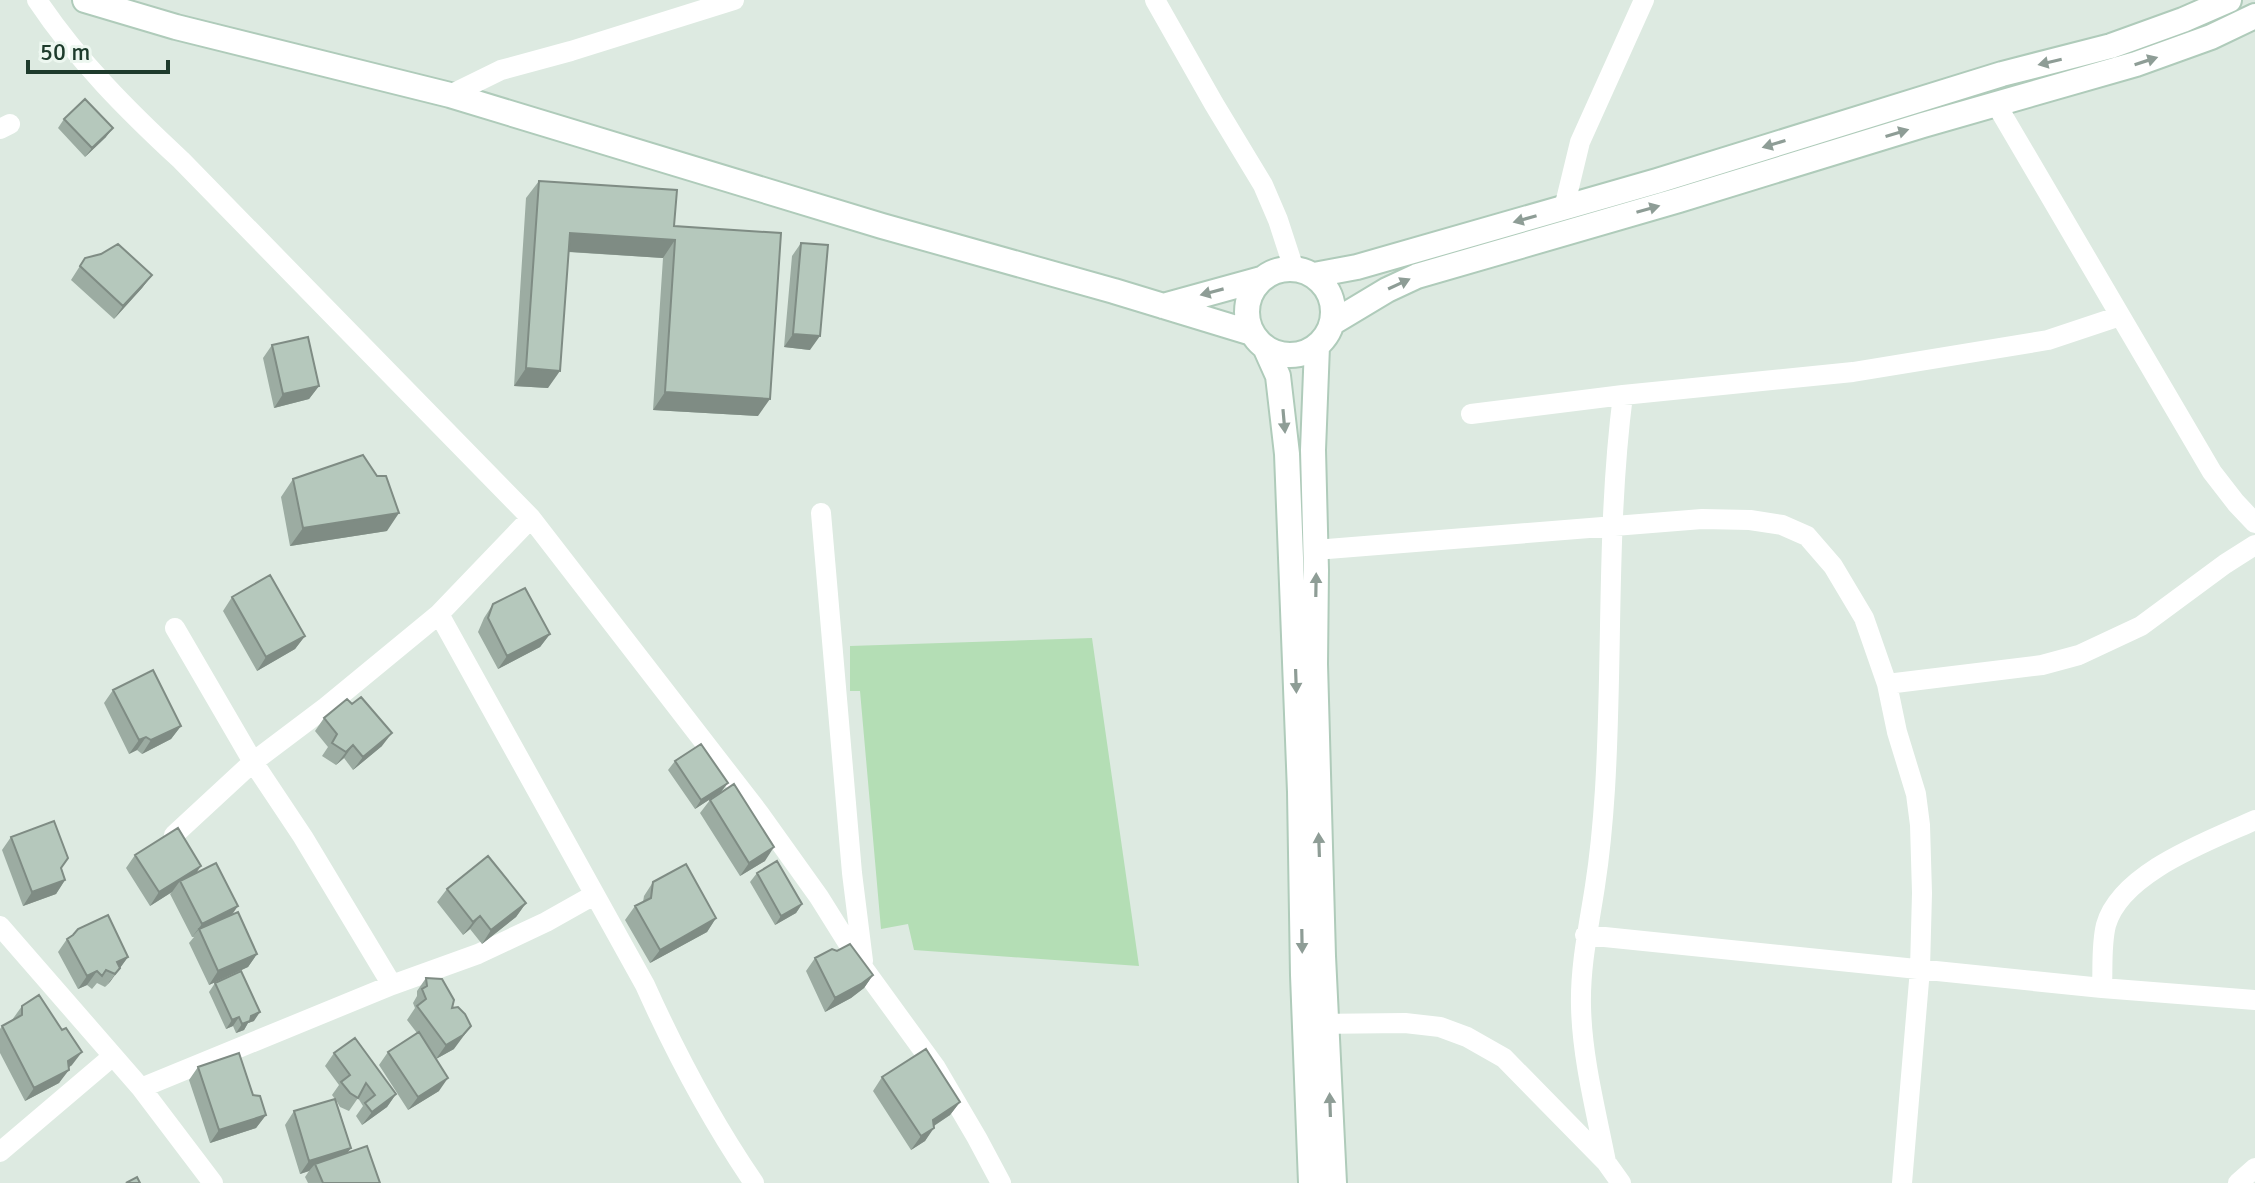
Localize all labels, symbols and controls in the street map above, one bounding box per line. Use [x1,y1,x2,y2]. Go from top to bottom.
scale bar [28,24,168,74]
text: 50 m [40,37,90,67]
one-way arrow [2135,54,2159,66]
one-way arrow [2037,56,2062,69]
one-way arrow [1885,126,1909,139]
one-way arrow [1762,138,1786,151]
one-way arrow [1636,202,1660,215]
one-way arrow [1512,213,1536,226]
one-way arrow [1388,277,1411,291]
one-way arrow [1200,287,1225,299]
one-way arrow [1278,409,1291,434]
one-way arrow [1310,572,1322,597]
one-way arrow [1289,669,1302,694]
one-way arrow [1313,832,1326,857]
one-way arrow [1296,929,1308,954]
one-way arrow [1323,1092,1336,1117]

